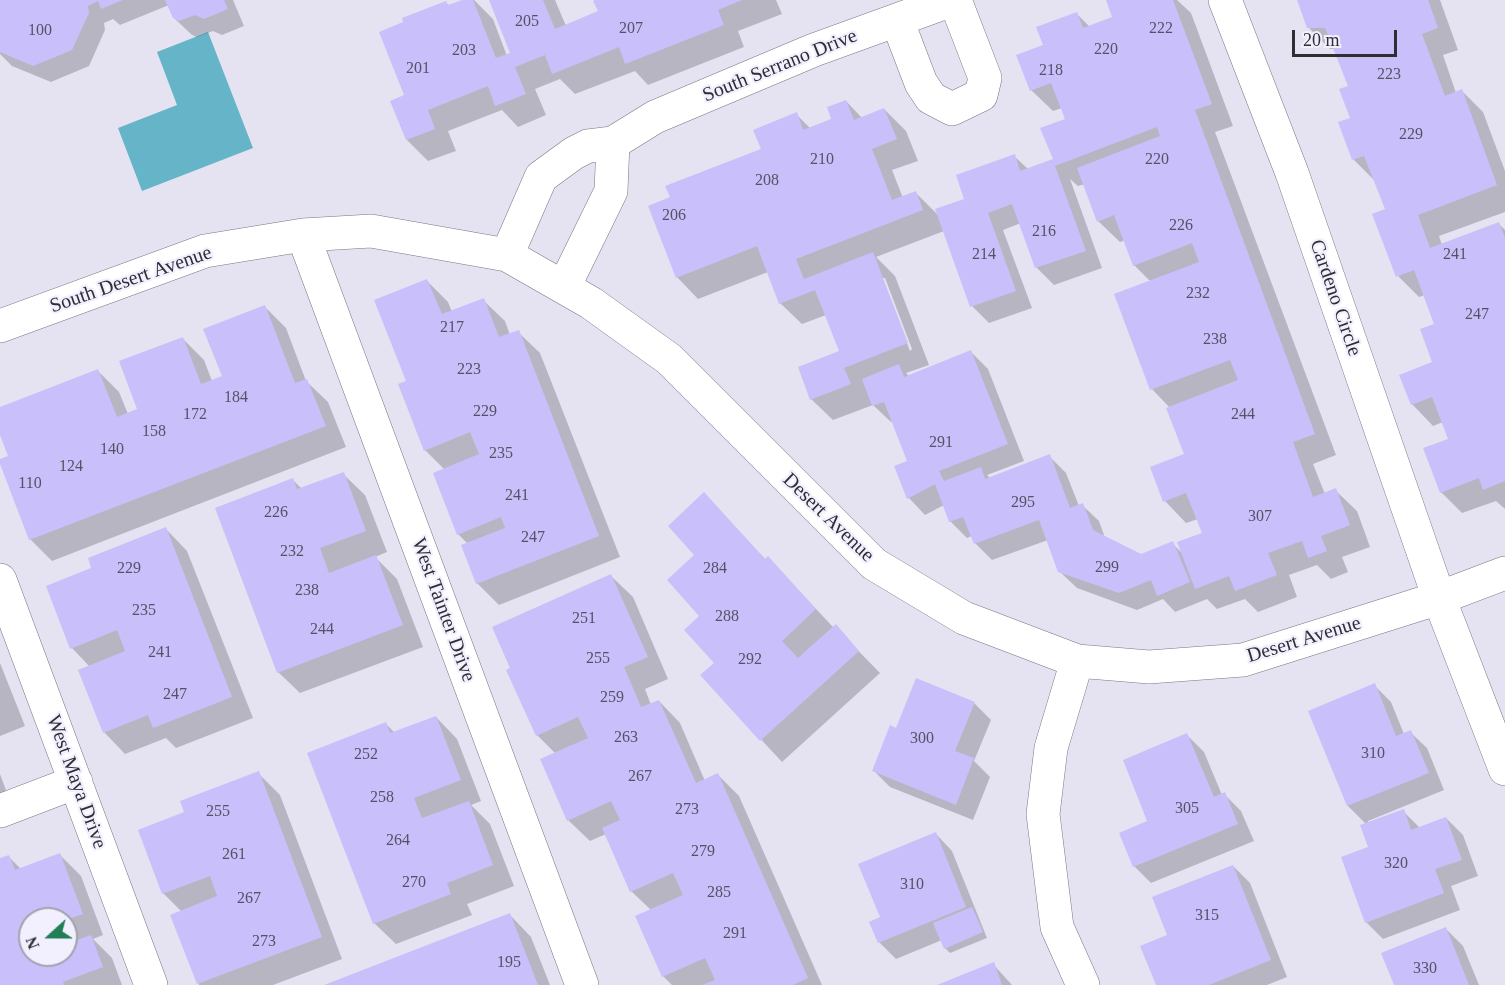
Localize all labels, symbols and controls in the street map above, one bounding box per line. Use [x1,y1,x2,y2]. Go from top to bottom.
house number: 205 [515,12,539,32]
scale bar [1295,18,1400,56]
house number: 207 [619,19,643,39]
house number: 222 [1149,19,1173,39]
house number: 100 [28,21,52,41]
street label: South Serrano Drive [699,24,861,108]
text: 20 m [1303,30,1340,50]
house number: 220 [1094,40,1118,60]
house number: 203 [452,41,476,61]
house number: 201 [406,59,430,79]
house number: 218 [1039,61,1063,81]
house number: 223 [1377,65,1401,85]
house number: 229 [1399,125,1423,145]
house number: 210 [810,150,834,170]
house number: 220 [1145,150,1169,170]
house number: 208 [755,171,779,191]
house number: 206 [662,206,686,226]
house number: 226 [1169,216,1193,236]
house number: 216 [1032,222,1056,242]
street label: Cardeno Circle [1304,237,1366,359]
street label: South Desert Avenue [47,241,215,319]
house number: 214 [972,245,996,265]
house number: 241 [1443,245,1467,265]
house number: 232 [1186,284,1210,304]
house number: 247 [1465,305,1489,325]
house number: 217 [440,318,464,338]
house number: 238 [1203,330,1227,350]
house number: 223 [457,360,481,380]
house number: 184 [224,388,248,408]
house number: 229 [473,402,497,422]
house number: 172 [183,405,207,425]
house number: 244 [1231,405,1255,425]
house number: 158 [142,422,166,442]
house number: 291 [929,433,953,453]
house number: 140 [100,440,124,460]
house number: 235 [489,444,513,464]
house number: 124 [59,457,83,477]
street label: Desert Avenue [777,468,879,568]
house number: 110 [18,474,42,494]
house number: 241 [505,486,529,506]
house number: 295 [1011,493,1035,513]
house number: 226 [264,503,288,523]
house number: 307 [1248,507,1272,527]
house number: 247 [521,528,545,548]
street label: West Tainter Drive [406,535,480,685]
house number: 232 [280,542,304,562]
house number: 299 [1095,558,1119,578]
house number: 229 [117,559,141,579]
house number: 284 [703,559,727,579]
house number: 238 [295,581,319,601]
house number: 235 [132,601,156,621]
house number: 288 [715,607,739,627]
house number: 251 [572,609,596,629]
street label: Desert Avenue [1244,611,1364,669]
house number: 244 [310,620,334,640]
house number: 241 [148,643,172,663]
house number: 255 [586,649,610,669]
house number: 292 [738,650,762,670]
house number: 247 [163,685,187,705]
house number: 259 [600,688,624,708]
street label: West Maya Drive [41,712,111,852]
house number: 263 [614,728,638,748]
house number: 300 [910,729,934,749]
house number: 310 [1361,744,1385,764]
house number: 252 [354,745,378,765]
house number: 267 [628,767,652,787]
house number: 258 [370,788,394,808]
house number: 305 [1175,799,1199,819]
house number: 273 [675,800,699,820]
house number: 255 [206,802,230,822]
house number: 264 [386,831,410,851]
house number: 279 [691,842,715,862]
house number: 261 [222,845,246,865]
house number: 320 [1384,854,1408,874]
house number: 270 [402,873,426,893]
house number: 310 [900,875,924,895]
house number: 285 [707,883,731,903]
house number: 267 [237,889,261,909]
house number: 315 [1195,906,1219,926]
north arrow [18,907,78,967]
house number: 291 [723,924,747,944]
house number: 273 [252,932,276,952]
text: N [23,934,43,951]
house number: 195 [497,953,521,973]
house number: 330 [1413,959,1437,979]

